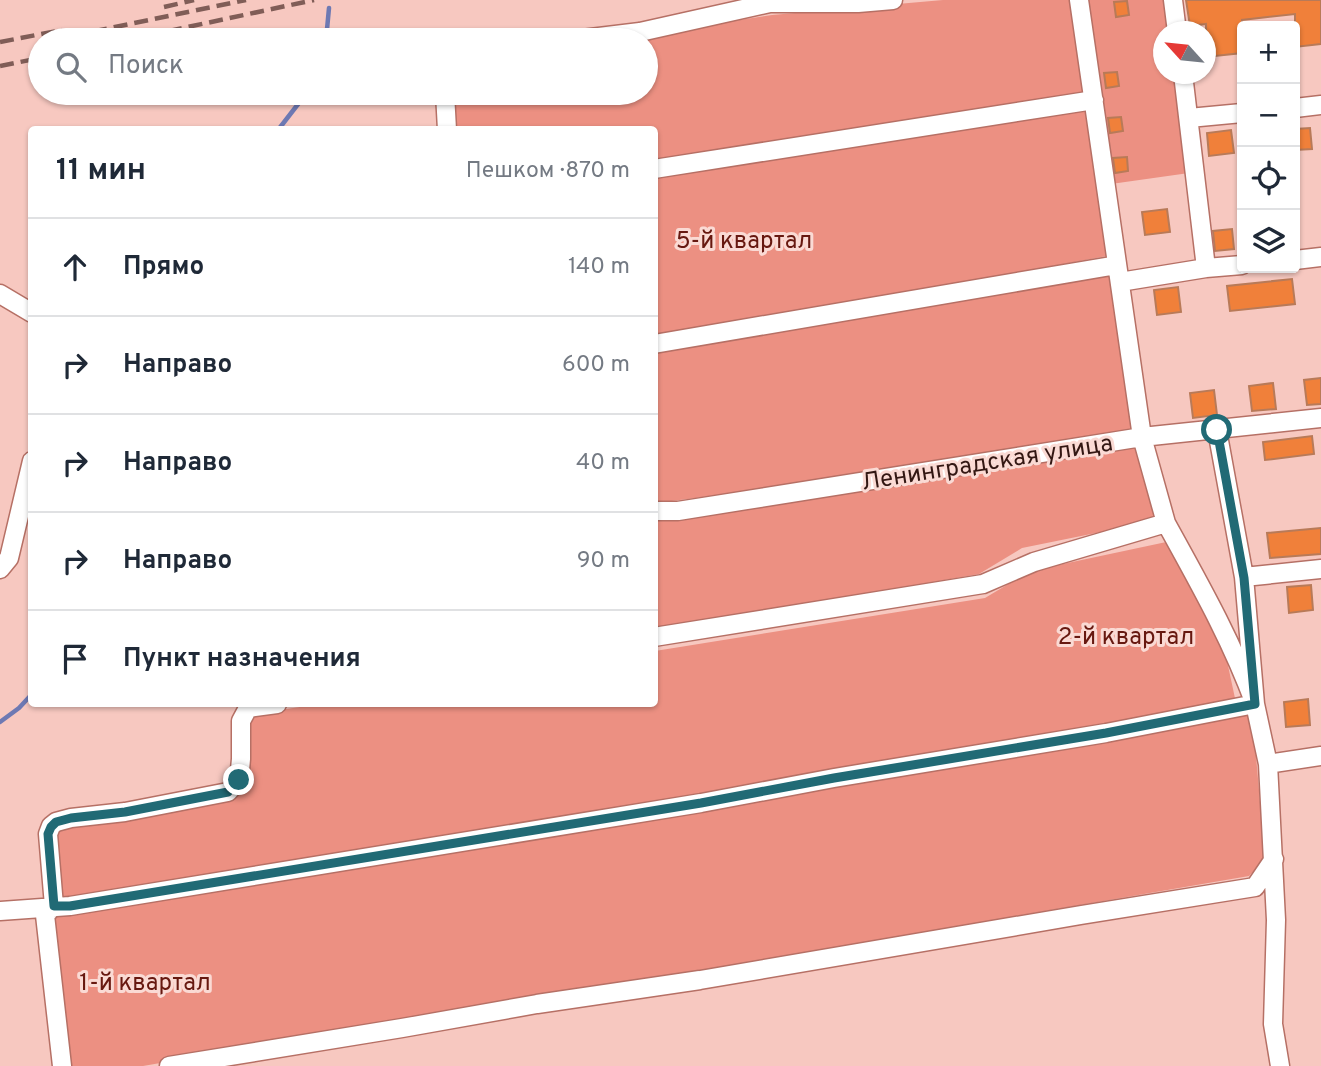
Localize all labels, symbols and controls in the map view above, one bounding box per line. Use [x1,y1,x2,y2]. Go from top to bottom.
north arrow [1153,21,1216,84]
map controls [1237,21,1300,273]
button: + [1237,21,1300,84]
search box [28,28,658,105]
icon: search [52,48,90,86]
text: Поиск [108,50,184,83]
button: − [1237,84,1300,147]
button: locate [1237,147,1300,210]
text: 11 мин [56,153,146,190]
text: Пешком · 870 m [466,157,630,186]
button: layers [1237,210,1300,273]
park label: 5-й квартал [676,227,812,257]
icon: ahead [56,248,94,286]
text: Прямо [123,251,204,284]
text: 140 m [568,253,630,282]
icon: right [56,346,94,384]
text: Направо [123,349,232,382]
text: 600 m [562,351,630,380]
route start [1201,414,1232,445]
street label: Ленинградская улица [860,429,1115,499]
icon: right [56,444,94,482]
text: Направо [123,447,232,480]
text: 40 m [576,449,630,478]
icon: right [56,542,94,580]
text: Направо [123,545,232,578]
text: 90 m [577,547,630,576]
park label: 2-й квартал [1058,623,1194,653]
icon: arrive [56,640,94,678]
text: Пункт назначения [123,643,361,676]
route end [223,764,254,795]
park label: 1-й квартал [79,969,211,999]

